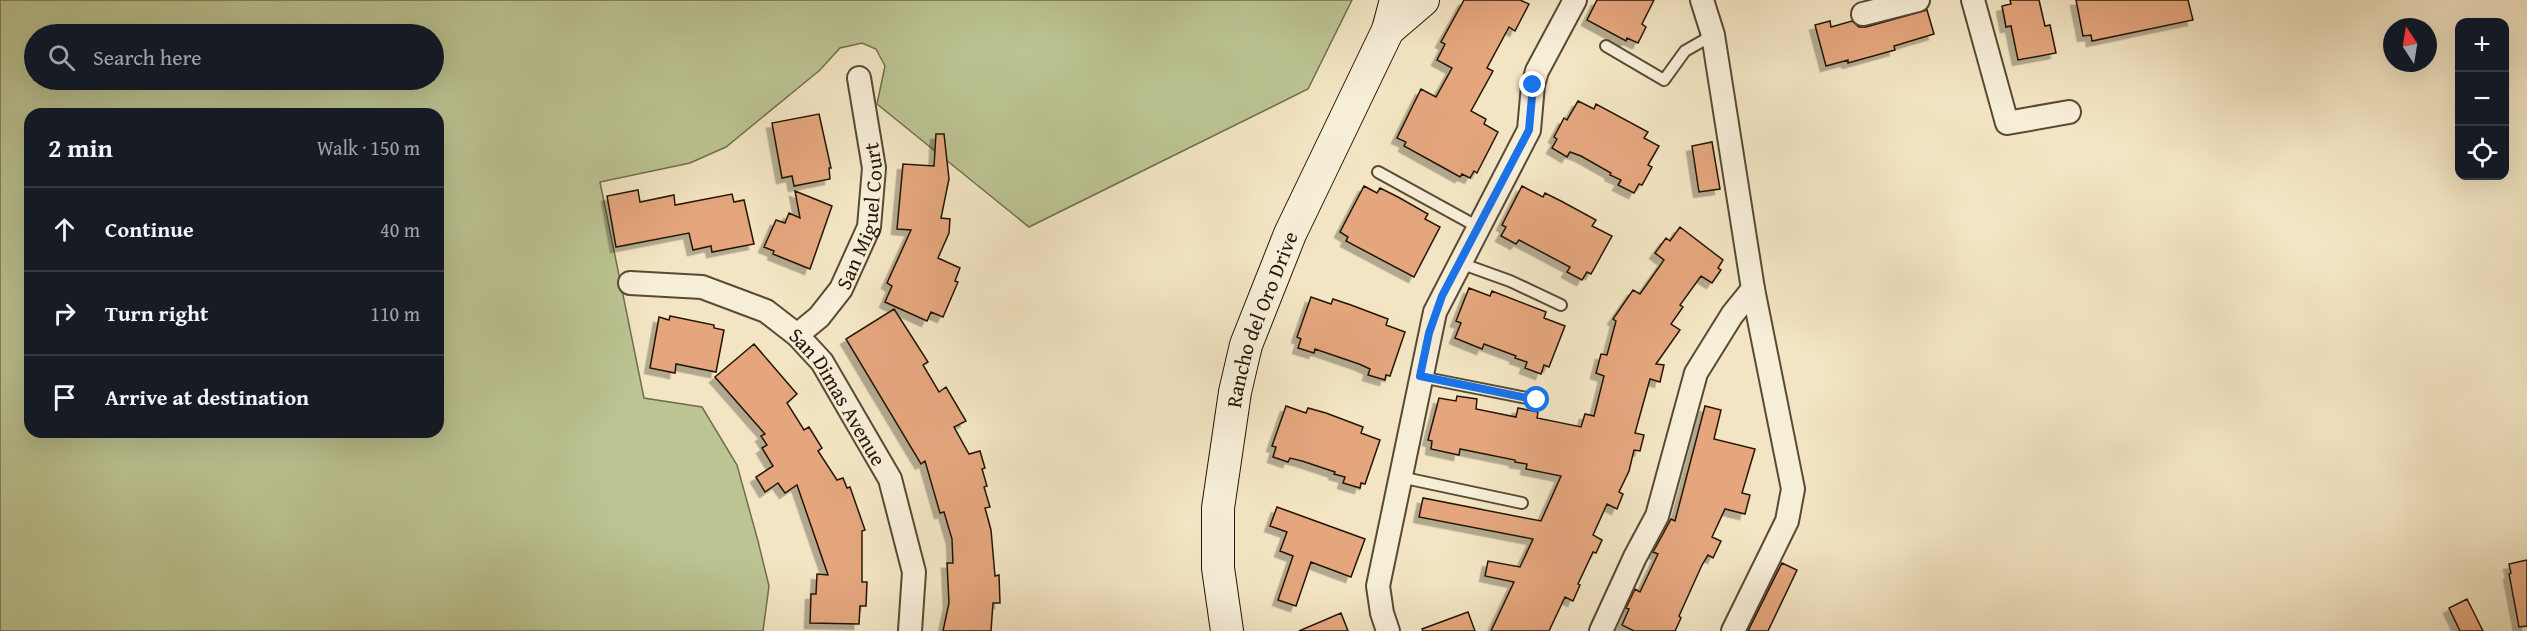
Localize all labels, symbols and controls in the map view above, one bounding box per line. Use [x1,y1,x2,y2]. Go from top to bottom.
north arrow [2383,18,2437,72]
map controls [2455,18,2509,180]
button: + [2455,18,2509,72]
search box [24,24,444,90]
icon: search [45,41,78,74]
text: Search here [93,41,202,73]
route end [1519,71,1545,97]
button: − [2455,72,2509,126]
button: locate [2455,126,2509,180]
text: 2 min [48,128,113,167]
text: Walk · 150 m [317,133,420,162]
street label: San Miguel Court [827,140,890,294]
icon: ahead [48,213,81,246]
text: Continue [105,213,194,245]
text: 40 m [380,215,420,244]
street label: Rancho del Oro Drive [1217,226,1305,410]
icon: right [48,297,81,330]
text: Turn right [105,297,208,329]
text: 110 m [370,299,420,328]
street label: San Dimas Avenue [783,319,895,472]
icon: arrive [48,381,81,414]
text: Arrive at destination [105,381,309,413]
route start [1523,386,1549,412]

